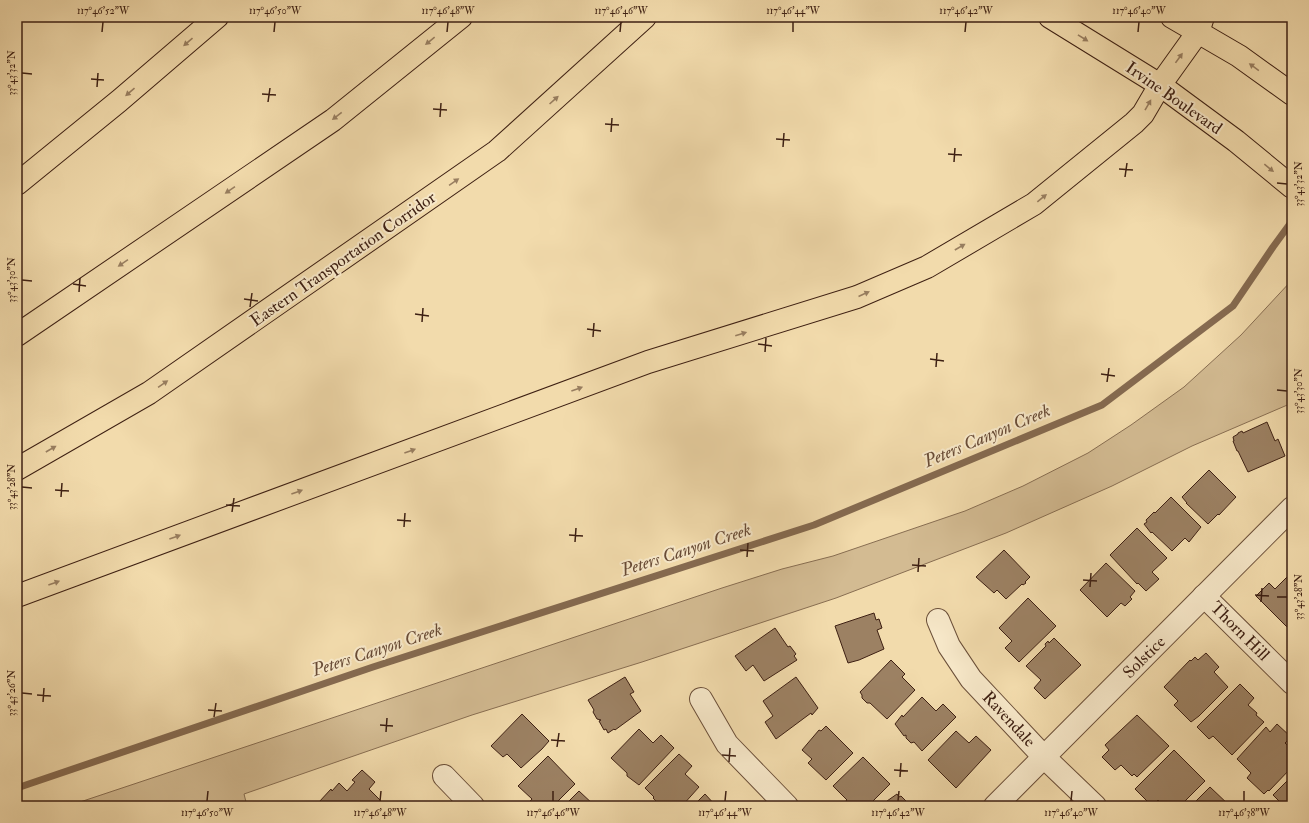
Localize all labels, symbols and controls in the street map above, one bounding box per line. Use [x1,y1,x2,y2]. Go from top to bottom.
text: 117°46'52"W [77,5,130,17]
text: 117°46'50"W [249,5,302,17]
text: 117°46'48"W [422,5,475,17]
text: 117°46'46"W [594,5,648,17]
text: 117°46'44"W [766,5,821,17]
text: 117°46'42"W [939,5,993,17]
text: 117°46'40"W [1112,5,1166,17]
one-way arrow [1078,34,1088,42]
one-way arrow [183,37,193,46]
one-way arrow [425,37,436,46]
text: 33°43'32"N [6,50,18,96]
one-way arrow [1175,53,1183,64]
street label: Irvine Boulevard [1122,57,1227,139]
one-way arrow [1249,62,1260,71]
one-way arrow [125,87,134,96]
one-way arrow [549,95,559,104]
one-way arrow [1145,99,1152,111]
one-way arrow [332,111,343,120]
text: 33°43'32"N [1293,161,1305,207]
one-way arrow [1264,164,1275,173]
one-way arrow [448,178,459,186]
one-way arrow [225,186,236,193]
street label: Eastern Transportation Corridor [246,186,441,332]
one-way arrow [1036,193,1047,202]
one-way arrow [954,244,966,251]
text: 33°43'30"N [6,257,18,303]
one-way arrow [118,259,128,267]
one-way arrow [859,291,870,297]
one-way arrow [735,330,747,336]
text: 33°43'30"N [1293,368,1305,414]
one-way arrow [158,380,168,388]
one-way arrow [571,386,583,392]
water label: Peters Canyon Creek [919,399,1054,473]
one-way arrow [45,446,57,453]
one-way arrow [404,448,416,454]
text: 33°43'28"N [6,464,18,510]
one-way arrow [292,489,304,495]
water label: Peters Canyon Creek [617,518,754,582]
one-way arrow [170,534,182,540]
text: 33°43'28"N [1293,574,1305,620]
one-way arrow [48,579,60,585]
street label: Thorn Hill [1206,597,1275,666]
water label: Peters Canyon Creek [308,618,445,682]
street label: Solstice [1118,631,1170,683]
text: 33°43'26"N [6,670,18,716]
street label: Ravendale [978,687,1040,751]
text: 117°46'50"W [181,807,234,819]
text: 117°46'48"W [354,807,407,819]
text: 117°46'46"W [526,807,580,819]
text: 117°46'44"W [698,807,753,819]
text: 117°46'42"W [871,807,925,819]
text: 117°46'40"W [1044,807,1098,819]
text: 117°46'38"W [1218,807,1270,819]

